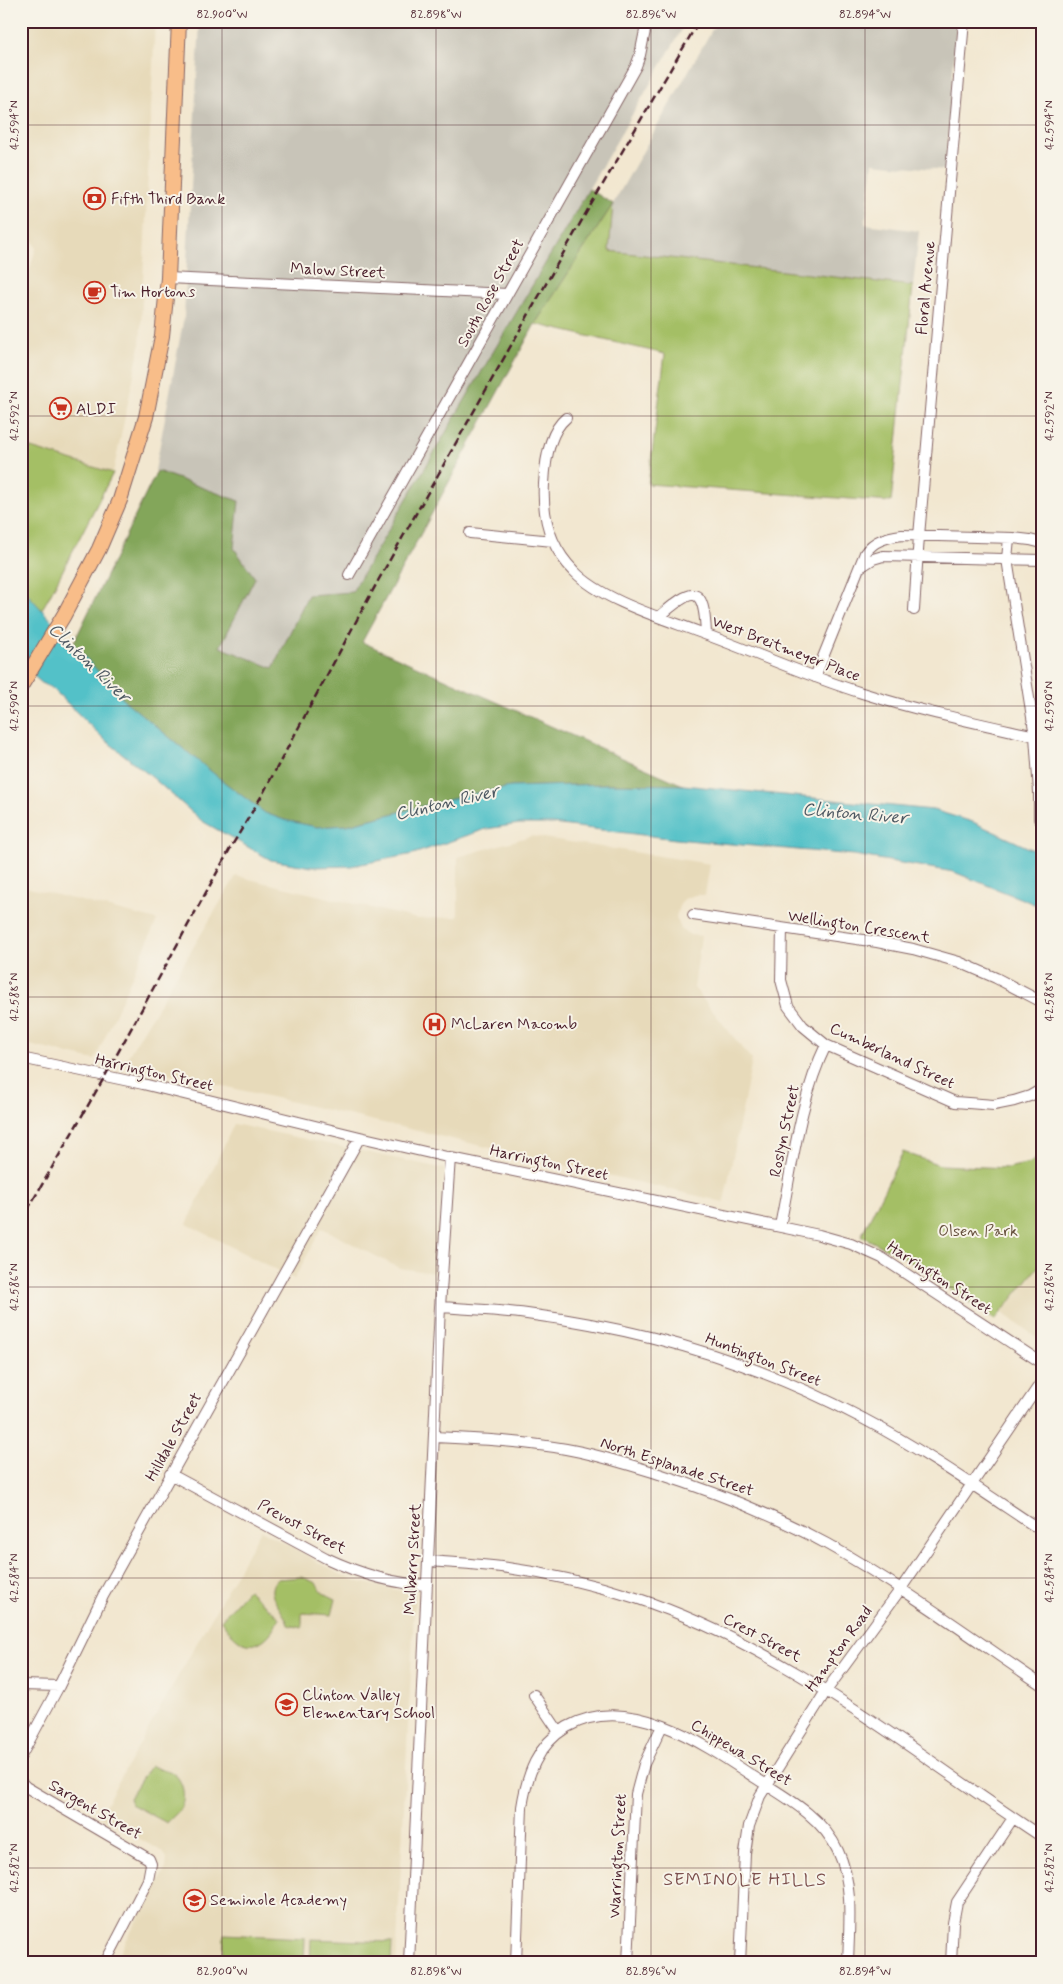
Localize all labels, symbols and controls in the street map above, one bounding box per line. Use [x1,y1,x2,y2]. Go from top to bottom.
text: 82.900°W [197,7,248,23]
text: 82.898°W [410,7,462,23]
text: 82.896°W [626,7,676,23]
text: 82.894°W [839,7,891,23]
text: 42.594°N [7,100,23,150]
text: 42.594°N [1042,100,1058,150]
bank icon: Fifth Third Bank [83,187,107,211]
place label: Fifth Third Bank [111,189,225,210]
street label: South Rose Street [453,235,530,351]
street label: Floral Avenue [911,240,941,336]
street label: Malow Street [290,258,387,284]
cafe icon: Tim Hortons [82,280,106,304]
place label: Tim Hortons [110,282,195,303]
text: 42.592°N [7,391,23,441]
text: 42.592°N [1042,391,1058,441]
supermarket icon: ALDI [48,397,72,421]
place label: ALDI [76,399,116,420]
street label: West Breitmeyer Place [709,611,863,687]
water label: Clinton River [43,618,137,710]
text: 42.590°N [7,681,23,731]
text: 42.590°N [1042,681,1058,731]
water label: Clinton River [393,779,504,827]
water label: Clinton River [801,797,911,831]
street label: Wellington Crescent [786,905,932,950]
text: 42.588°N [7,973,23,1021]
text: 42.588°N [1042,973,1058,1021]
hospital icon: McLaren Macomb [423,1012,447,1036]
place label: McLaren Macomb [451,1014,577,1035]
street label: Cumberland Street [826,1018,958,1094]
street label: Harrington Street [93,1049,215,1098]
street label: Roslyn Street [765,1082,805,1179]
street label: Harrington Street [488,1140,610,1187]
park label: Olsen Park [938,1221,1018,1242]
street label: Harrington Street [882,1236,995,1321]
text: 42.586°N [7,1263,23,1311]
text: 42.586°N [1042,1263,1058,1311]
street label: Huntington Street [702,1328,824,1393]
street label: Hilldale Street [141,1388,207,1485]
street label: North Esplanade Street [598,1432,757,1502]
street label: Prevost Street [254,1495,350,1559]
street label: Mulberry Street [400,1502,426,1615]
text: 42.584°N [7,1553,23,1603]
text: 42.584°N [1042,1553,1058,1603]
street label: Hampton Road [801,1602,877,1696]
street label: Crest Street [719,1609,805,1668]
place label: Clinton Valley Elementary School [302,1685,435,1724]
school or university icon: Clinton Valley Elementary School [274,1692,298,1716]
street label: Chippewa Street [687,1715,796,1792]
street label: Sargent Street [44,1775,146,1846]
street label: Warrington Street [604,1793,633,1919]
text: 42.582°N [7,1843,23,1893]
text: 42.582°N [1042,1843,1058,1893]
district label: SEMINOLE HILLS [663,1868,827,1892]
school or university icon: Seminole Academy [182,1888,206,1912]
place label: Seminole Academy [210,1890,347,1911]
text: 82.900°W [197,1964,248,1980]
text: 82.898°W [410,1964,462,1980]
text: 82.896°W [626,1964,676,1980]
text: 82.894°W [839,1964,891,1980]

